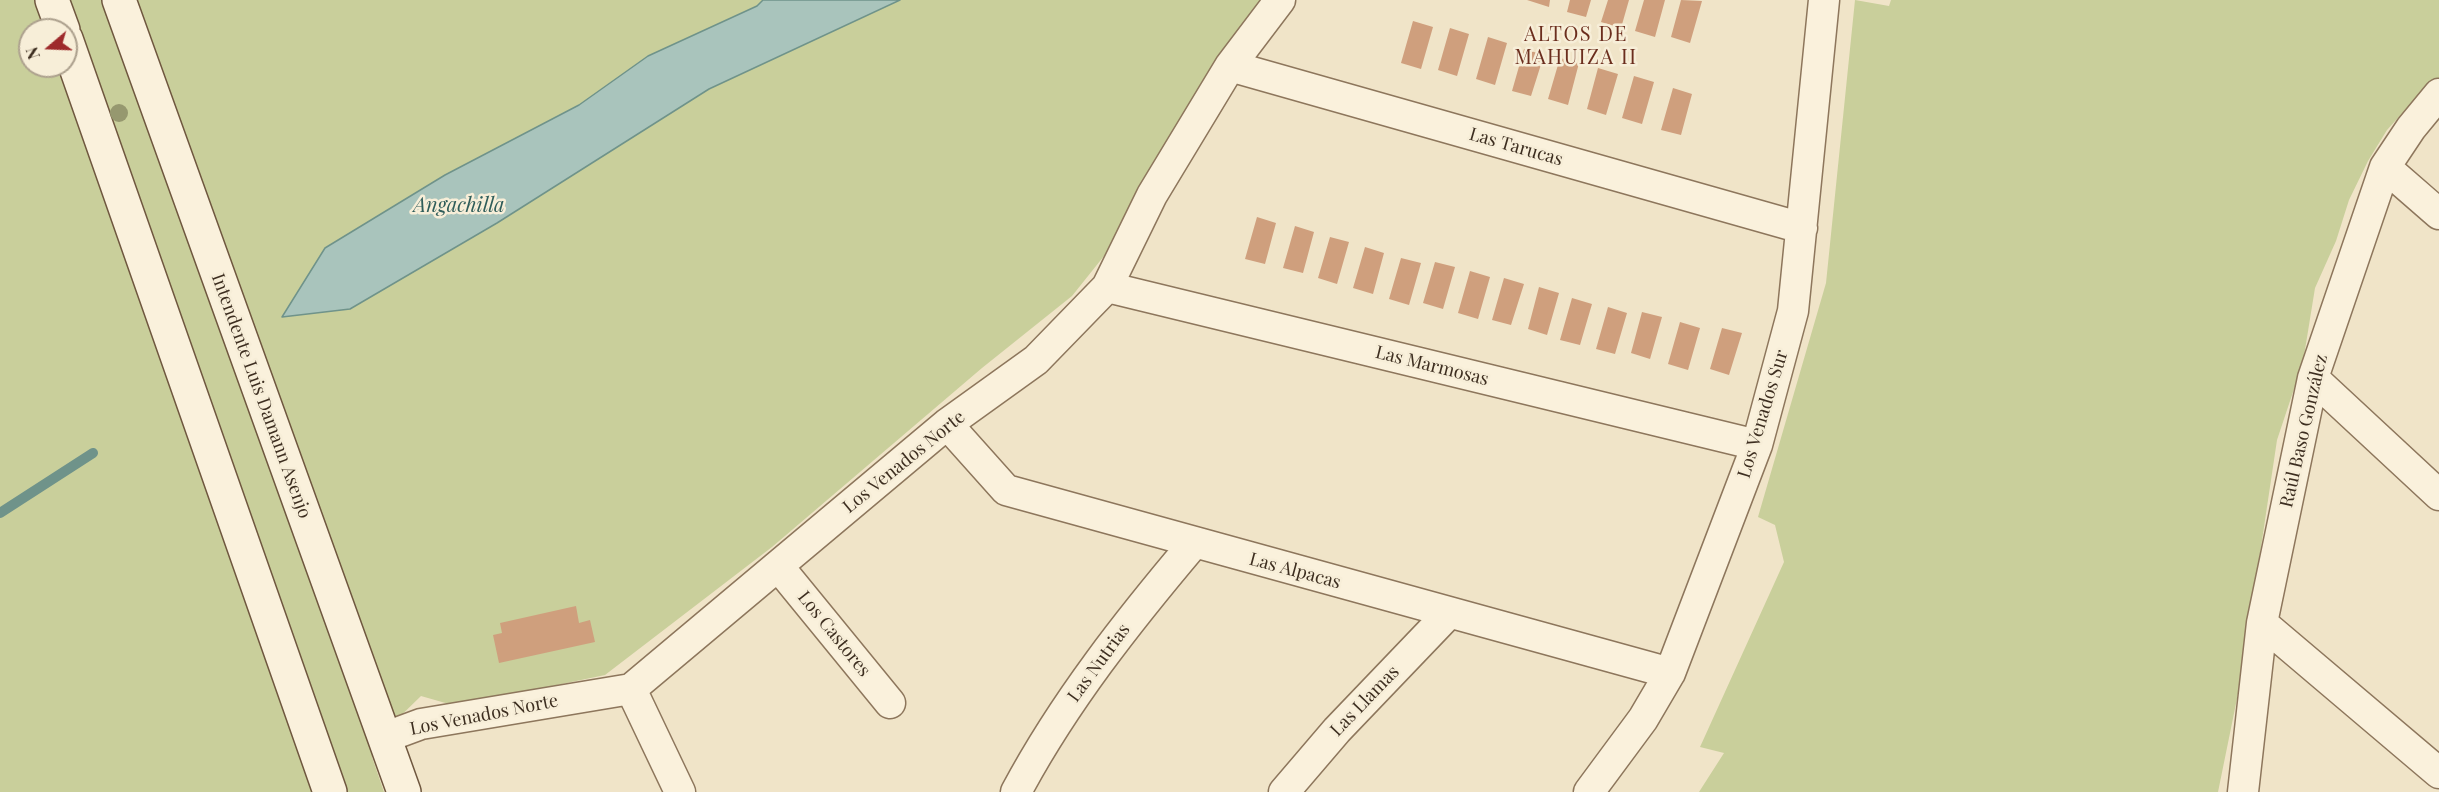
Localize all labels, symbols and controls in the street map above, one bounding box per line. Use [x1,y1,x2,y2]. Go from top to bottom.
north arrow [18,18,78,78]
district label: ALTOS DE MAHUIZA II [1514,23,1638,70]
text: N [21,44,44,62]
street label: Las Tarucas [1467,123,1565,171]
water label: Angachilla [414,194,504,218]
street label: Intendente Luis Damann Asenjo [207,271,315,521]
street label: Las Marmosas [1373,342,1491,390]
street label: Los Venados Sur [1733,347,1793,481]
street label: Raúl Baso González [2276,352,2332,510]
street label: Los Venados Norte [839,406,969,518]
street label: Las Alpacas [1247,548,1343,594]
street label: Los Castores [793,587,875,681]
street label: Las Nutrias [1063,620,1135,706]
street label: Las Llamas [1326,661,1404,741]
street label: Los Venados Norte [408,690,560,740]

